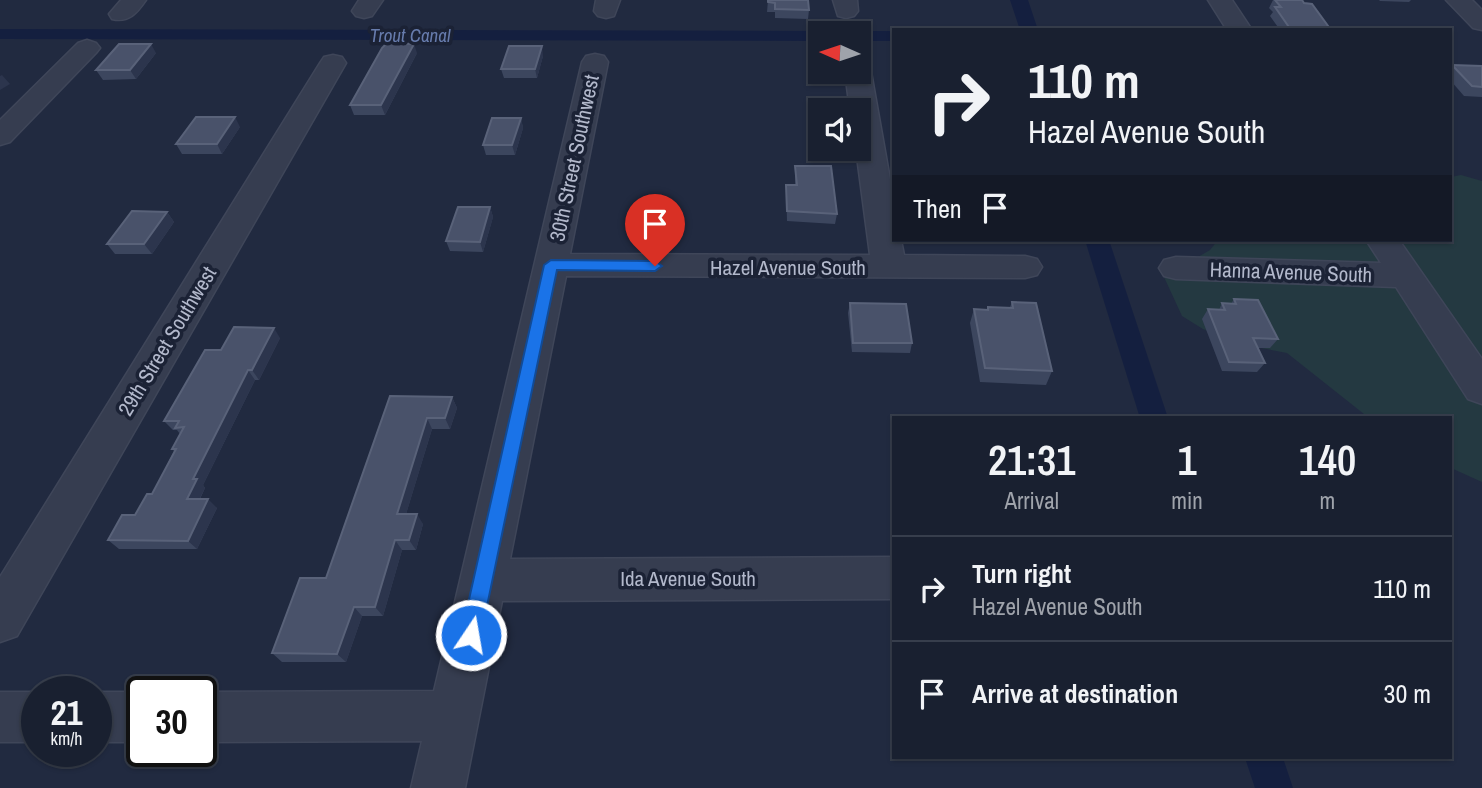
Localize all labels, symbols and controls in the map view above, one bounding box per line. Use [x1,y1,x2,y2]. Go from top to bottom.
north arrow [808,21,872,84]
map controls [808,21,871,161]
water label: Trout Canal [370,22,451,48]
text: 110 m [1028,47,1140,113]
icon: right [913,56,1004,147]
street label: 30th Street Southwest [542,72,606,244]
button: sound [808,98,871,161]
text: Hazel Avenue South [1028,110,1265,153]
icon: arrive [976,189,1014,227]
text: Then [913,191,962,226]
pin [625,194,685,266]
icon: arrive [636,205,674,243]
street label: Hazel Avenue South [710,253,866,282]
street label: Hanna Avenue South [1209,255,1373,289]
street label: 29th Street Southwest [111,261,223,421]
text: 21:31 [988,432,1075,488]
text: 1 [1177,432,1197,488]
text: 140 [1299,432,1356,488]
text: Arrival [1004,485,1059,516]
text: min [1171,485,1203,516]
text: m [1320,485,1335,516]
text: Turn right [972,556,1071,591]
street label: Ida Avenue South [620,564,756,593]
icon: right [913,570,951,608]
text: 110 m [1373,571,1431,606]
text: Hazel Avenue South [972,591,1143,622]
position arrow [434,598,508,672]
icon: arrive [913,675,951,713]
speed limit sign: 30 [126,676,217,767]
text: Arrive at destination [972,676,1178,711]
text: 30 m [1384,676,1431,711]
text: 21 [51,689,82,736]
text: km/h [51,726,83,751]

